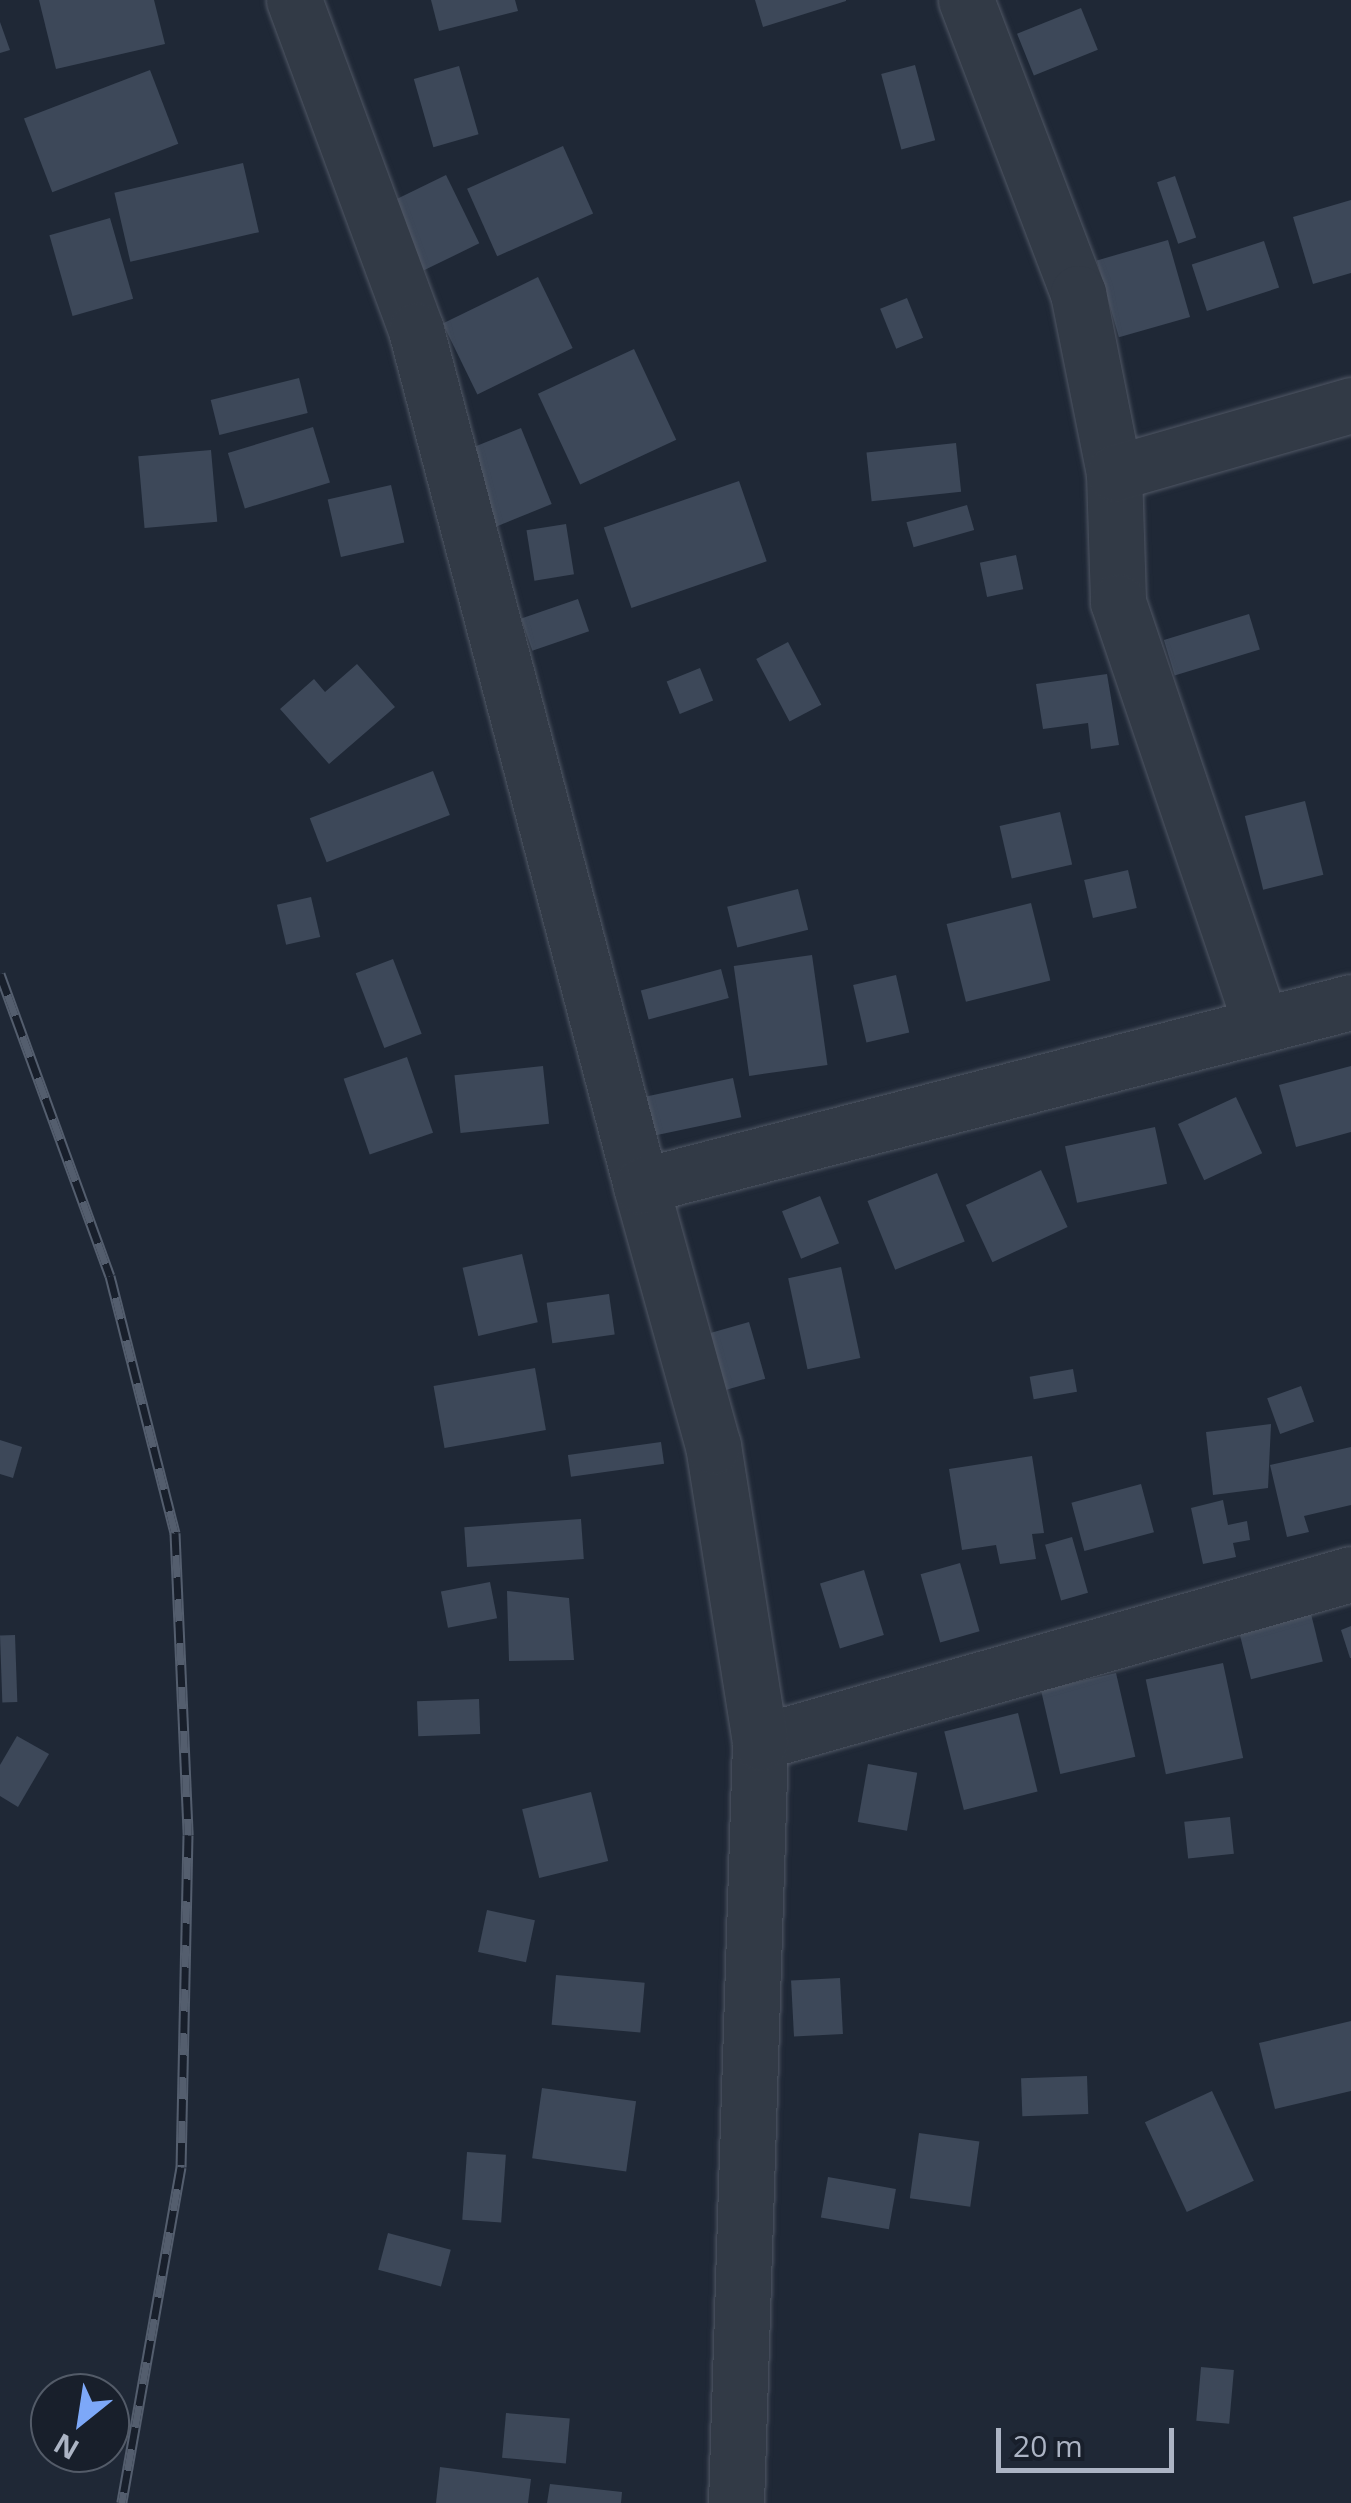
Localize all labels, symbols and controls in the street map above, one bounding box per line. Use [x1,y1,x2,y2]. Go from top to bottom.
north arrow [30,2373,130,2473]
scale bar [1001,2408,1178,2470]
text: N [47,2425,85,2469]
text: 20 m [1013,2425,1083,2466]

